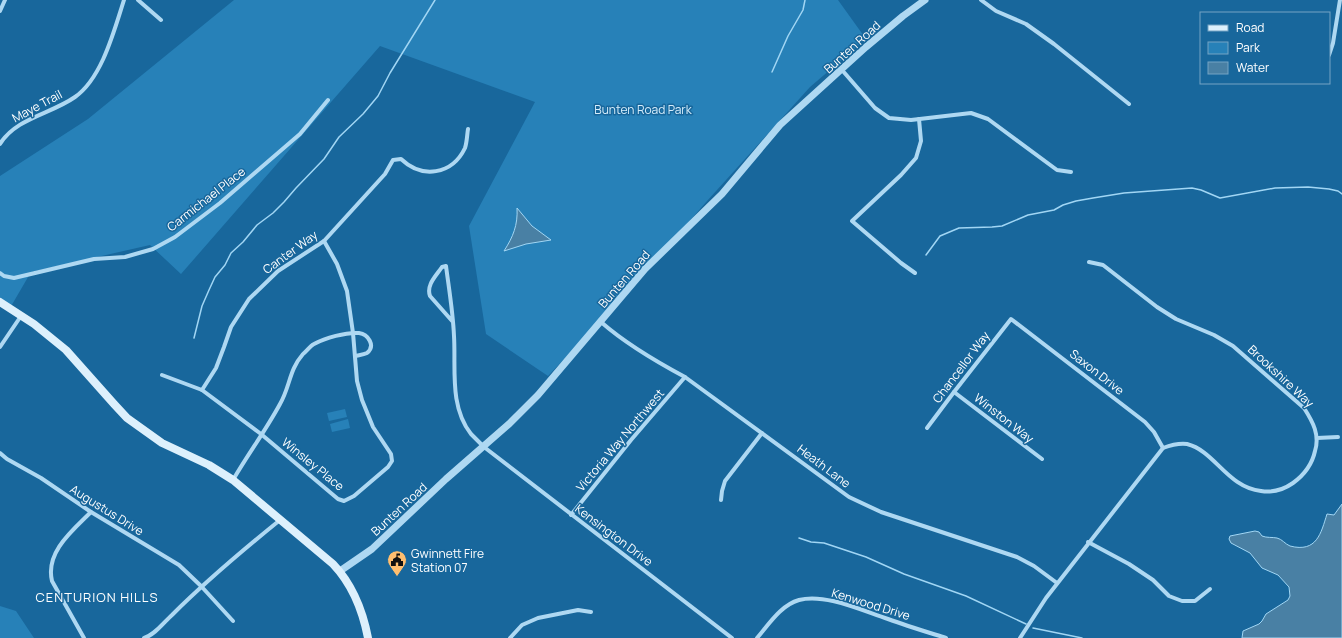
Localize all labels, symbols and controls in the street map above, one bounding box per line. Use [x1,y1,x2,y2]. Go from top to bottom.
legend [1200,12,1330,84]
street label: Bunten Road [820,17,884,77]
text: Road [1236,19,1264,36]
text: Park [1236,39,1261,56]
text: Water [1236,59,1270,76]
street label: Maye Trail [9,86,65,126]
park label: Bunten Road Park [594,101,693,118]
street label: Carmichael Place [163,163,249,235]
street label: Canter Way [259,226,321,278]
street label: Bunten Road [594,247,654,311]
street label: Chancellor Way [928,327,994,406]
street label: Brookshire Way [1244,341,1318,412]
street label: Saxon Drive [1066,345,1128,399]
street label: Victoria Way Northwest [572,385,668,495]
street label: Winston Way [971,389,1038,447]
street label: Winsley Place [278,434,348,494]
street label: Heath Lane [794,440,854,492]
street label: Bunten Road [367,479,431,539]
street label: Augustus Drive [67,481,147,539]
street label: Kensington Drive [572,500,656,570]
place label: Gwinnett Fire Station 07 [411,545,484,576]
public building icon: Gwinnett Fire Station 07 [386,549,408,577]
street label: Kenwood Drive [830,584,912,624]
district label: CENTURION HILLS [36,588,158,606]

